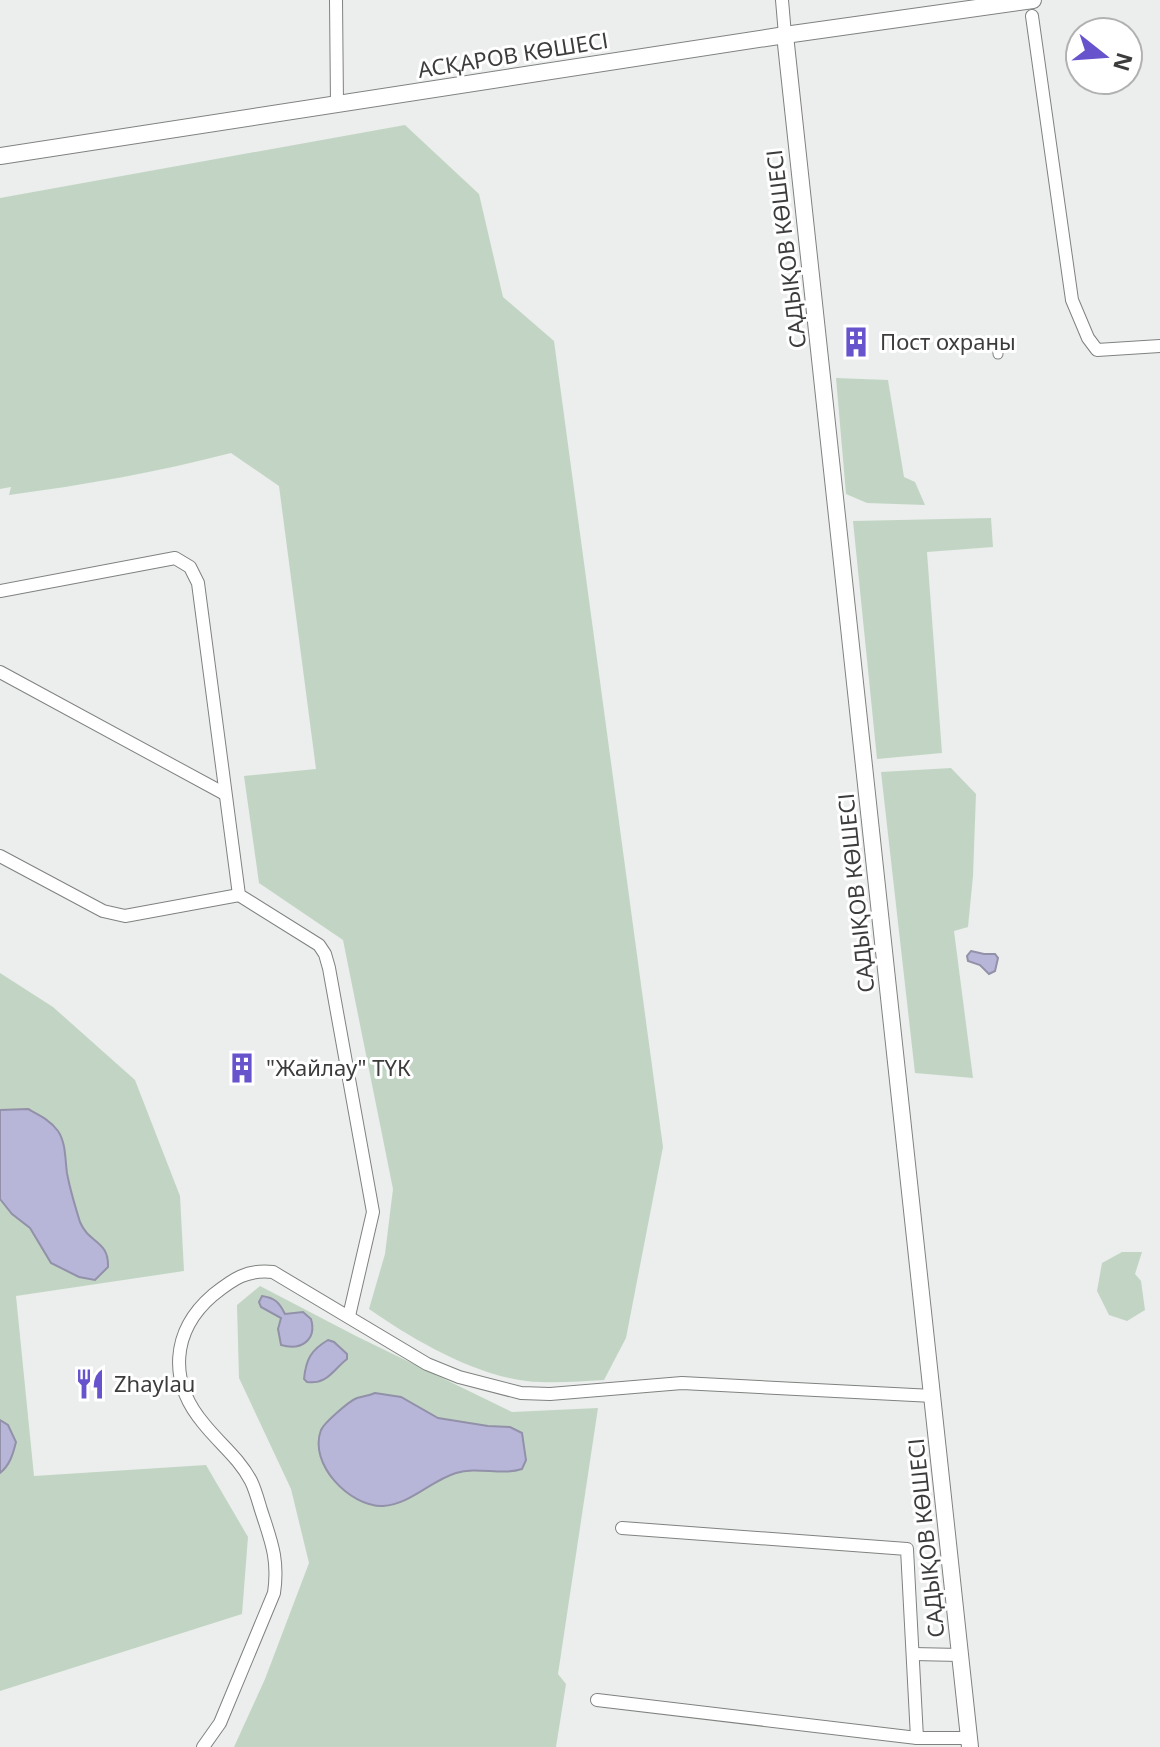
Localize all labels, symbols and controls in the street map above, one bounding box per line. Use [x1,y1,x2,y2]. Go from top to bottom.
north arrow [1064,16,1144,96]
street label: АСҚАРОВ КӨШЕСІ [415,24,610,84]
text: N [1107,49,1141,75]
street label: САДЫҚОВ КӨШЕСІ [758,148,812,350]
building icon: Пост охраны [839,325,873,359]
place label: Пост охраны [880,326,1016,356]
street label: САДЫҚОВ КӨШЕСІ [830,792,880,994]
building icon: "Жайлау" ТҮК [225,1051,259,1085]
place label: "Жайлау" ТҮК [266,1052,411,1082]
restaurant icon: Zhaylau [73,1367,107,1401]
place label: Zhaylau [114,1368,195,1398]
street label: САДЫҚОВ КӨШЕСІ [900,1437,950,1639]

